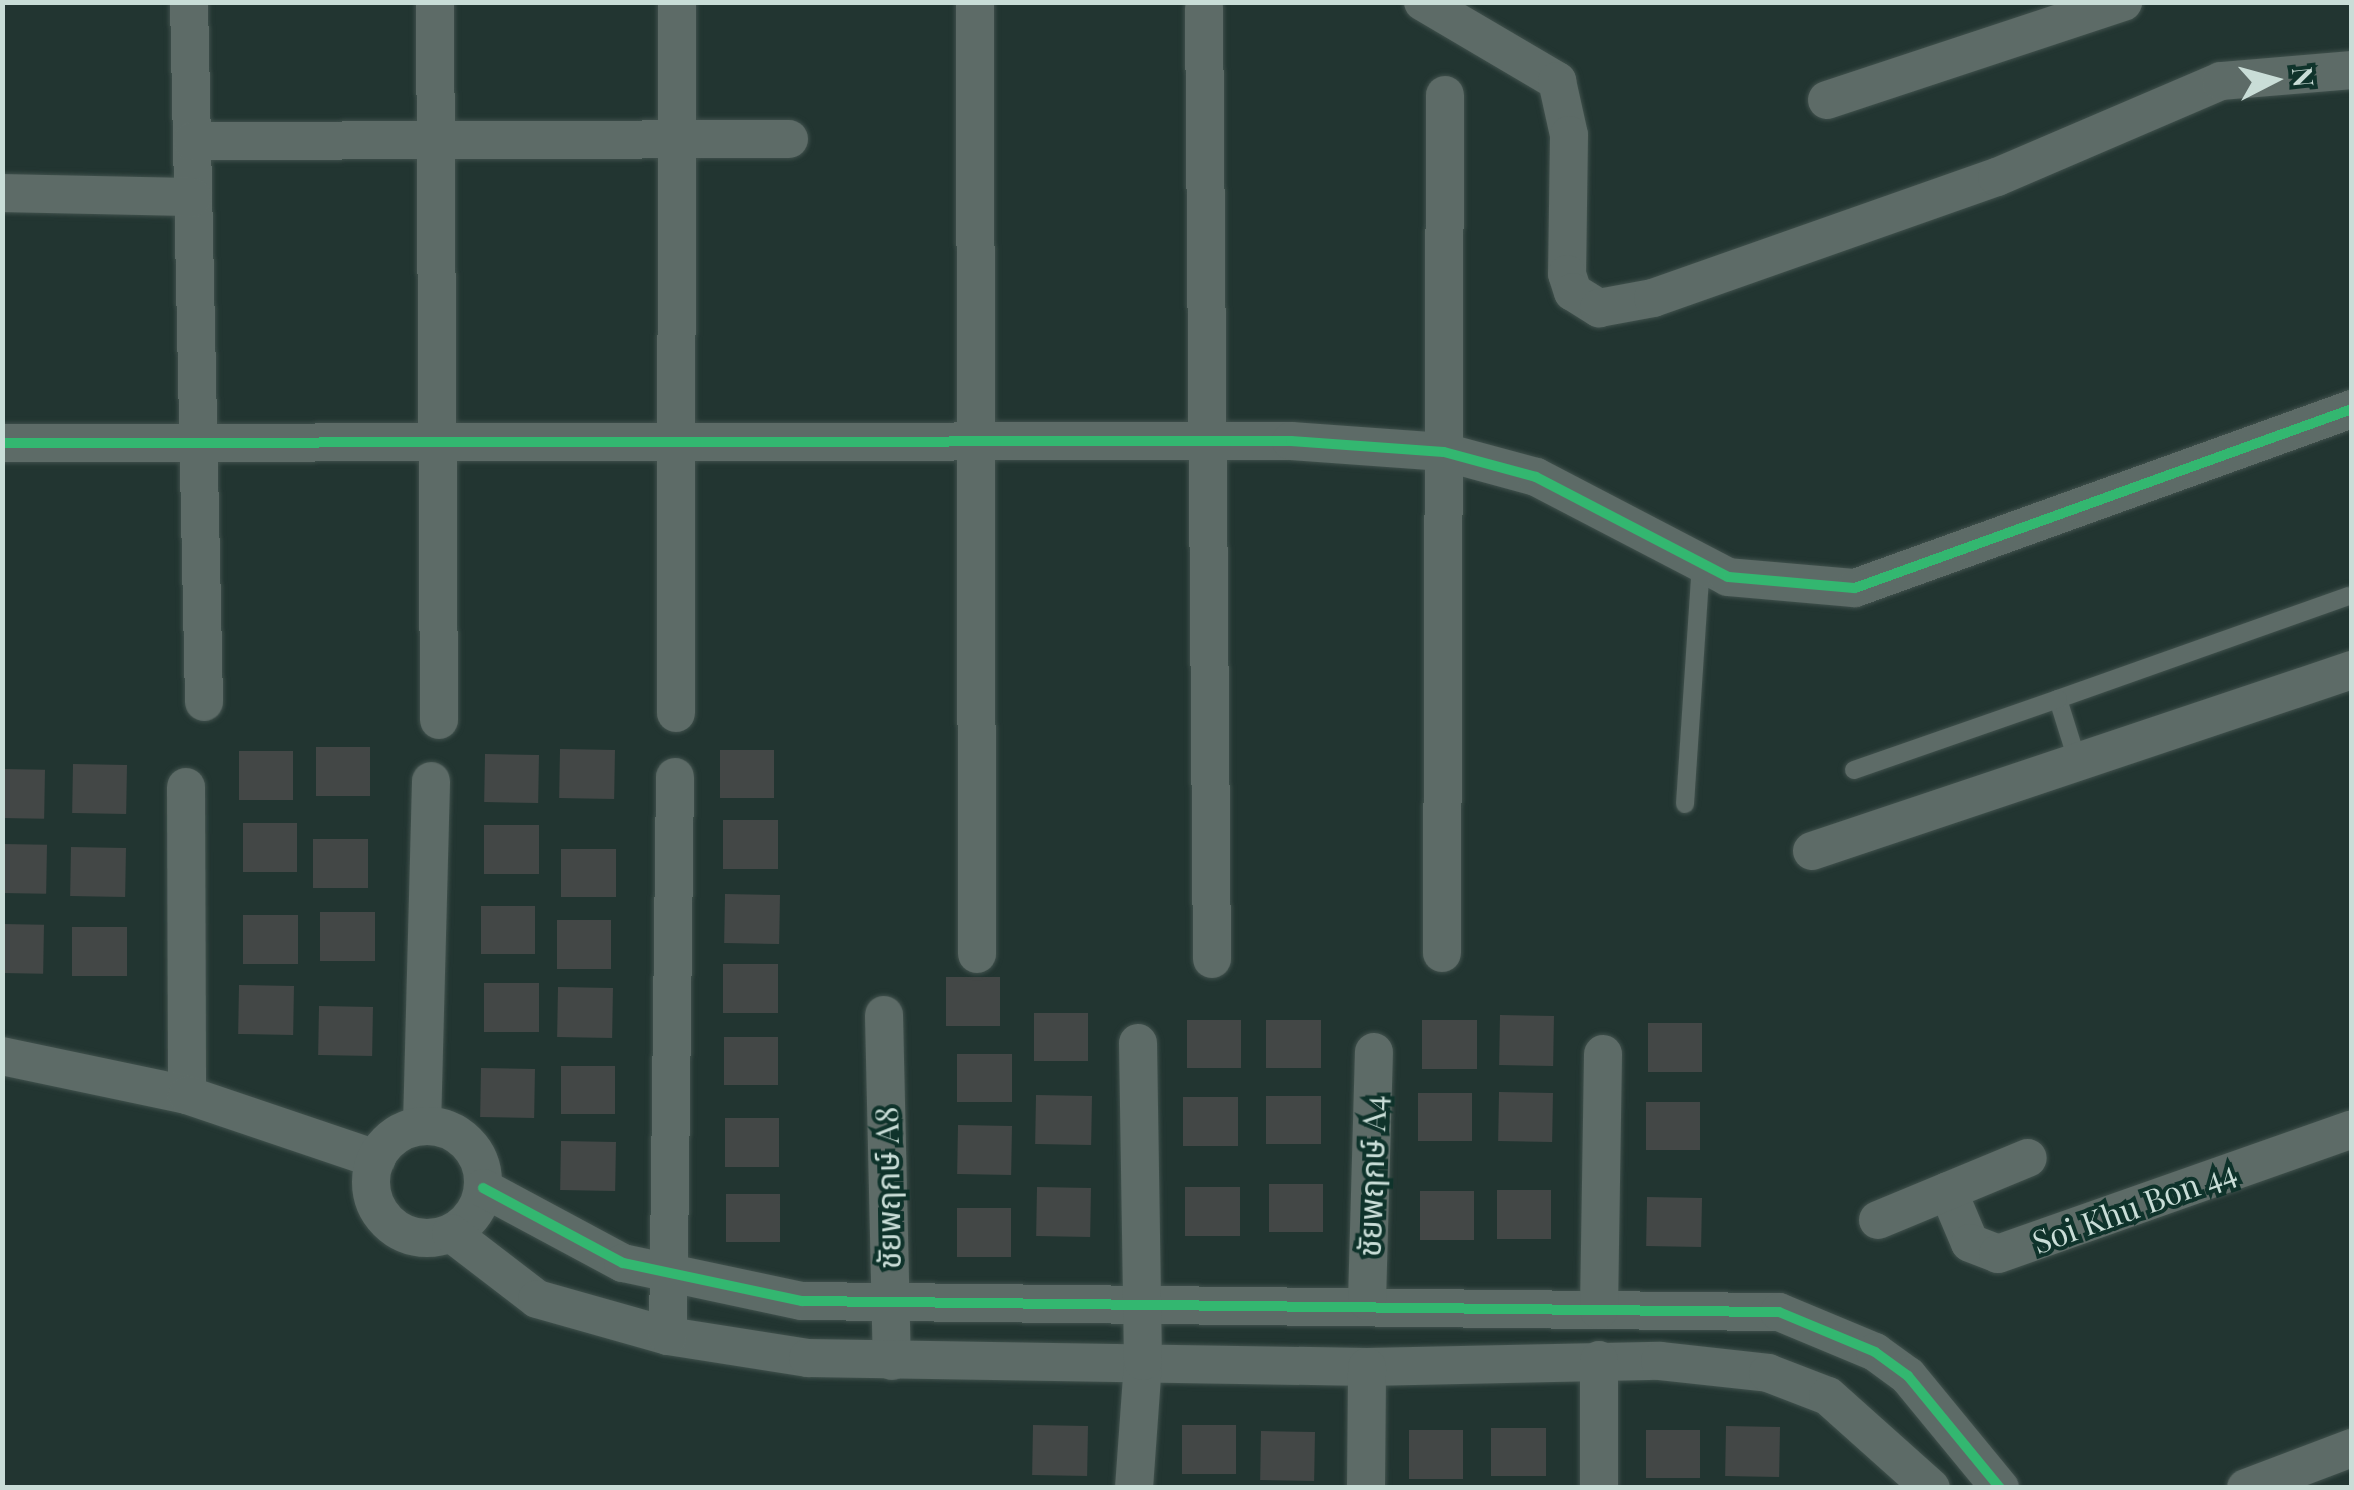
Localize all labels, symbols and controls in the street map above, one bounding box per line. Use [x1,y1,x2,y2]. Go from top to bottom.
north arrow [2224,30,2324,130]
text: N [2285,65,2324,89]
street label: ชัยพฤกษ์ A4 [1349,1095,1393,1257]
street label: ชัยพฤกษ์ A8 [866,1106,908,1270]
street label: Soi Khu Bon 44 [2027,1151,2241,1261]

